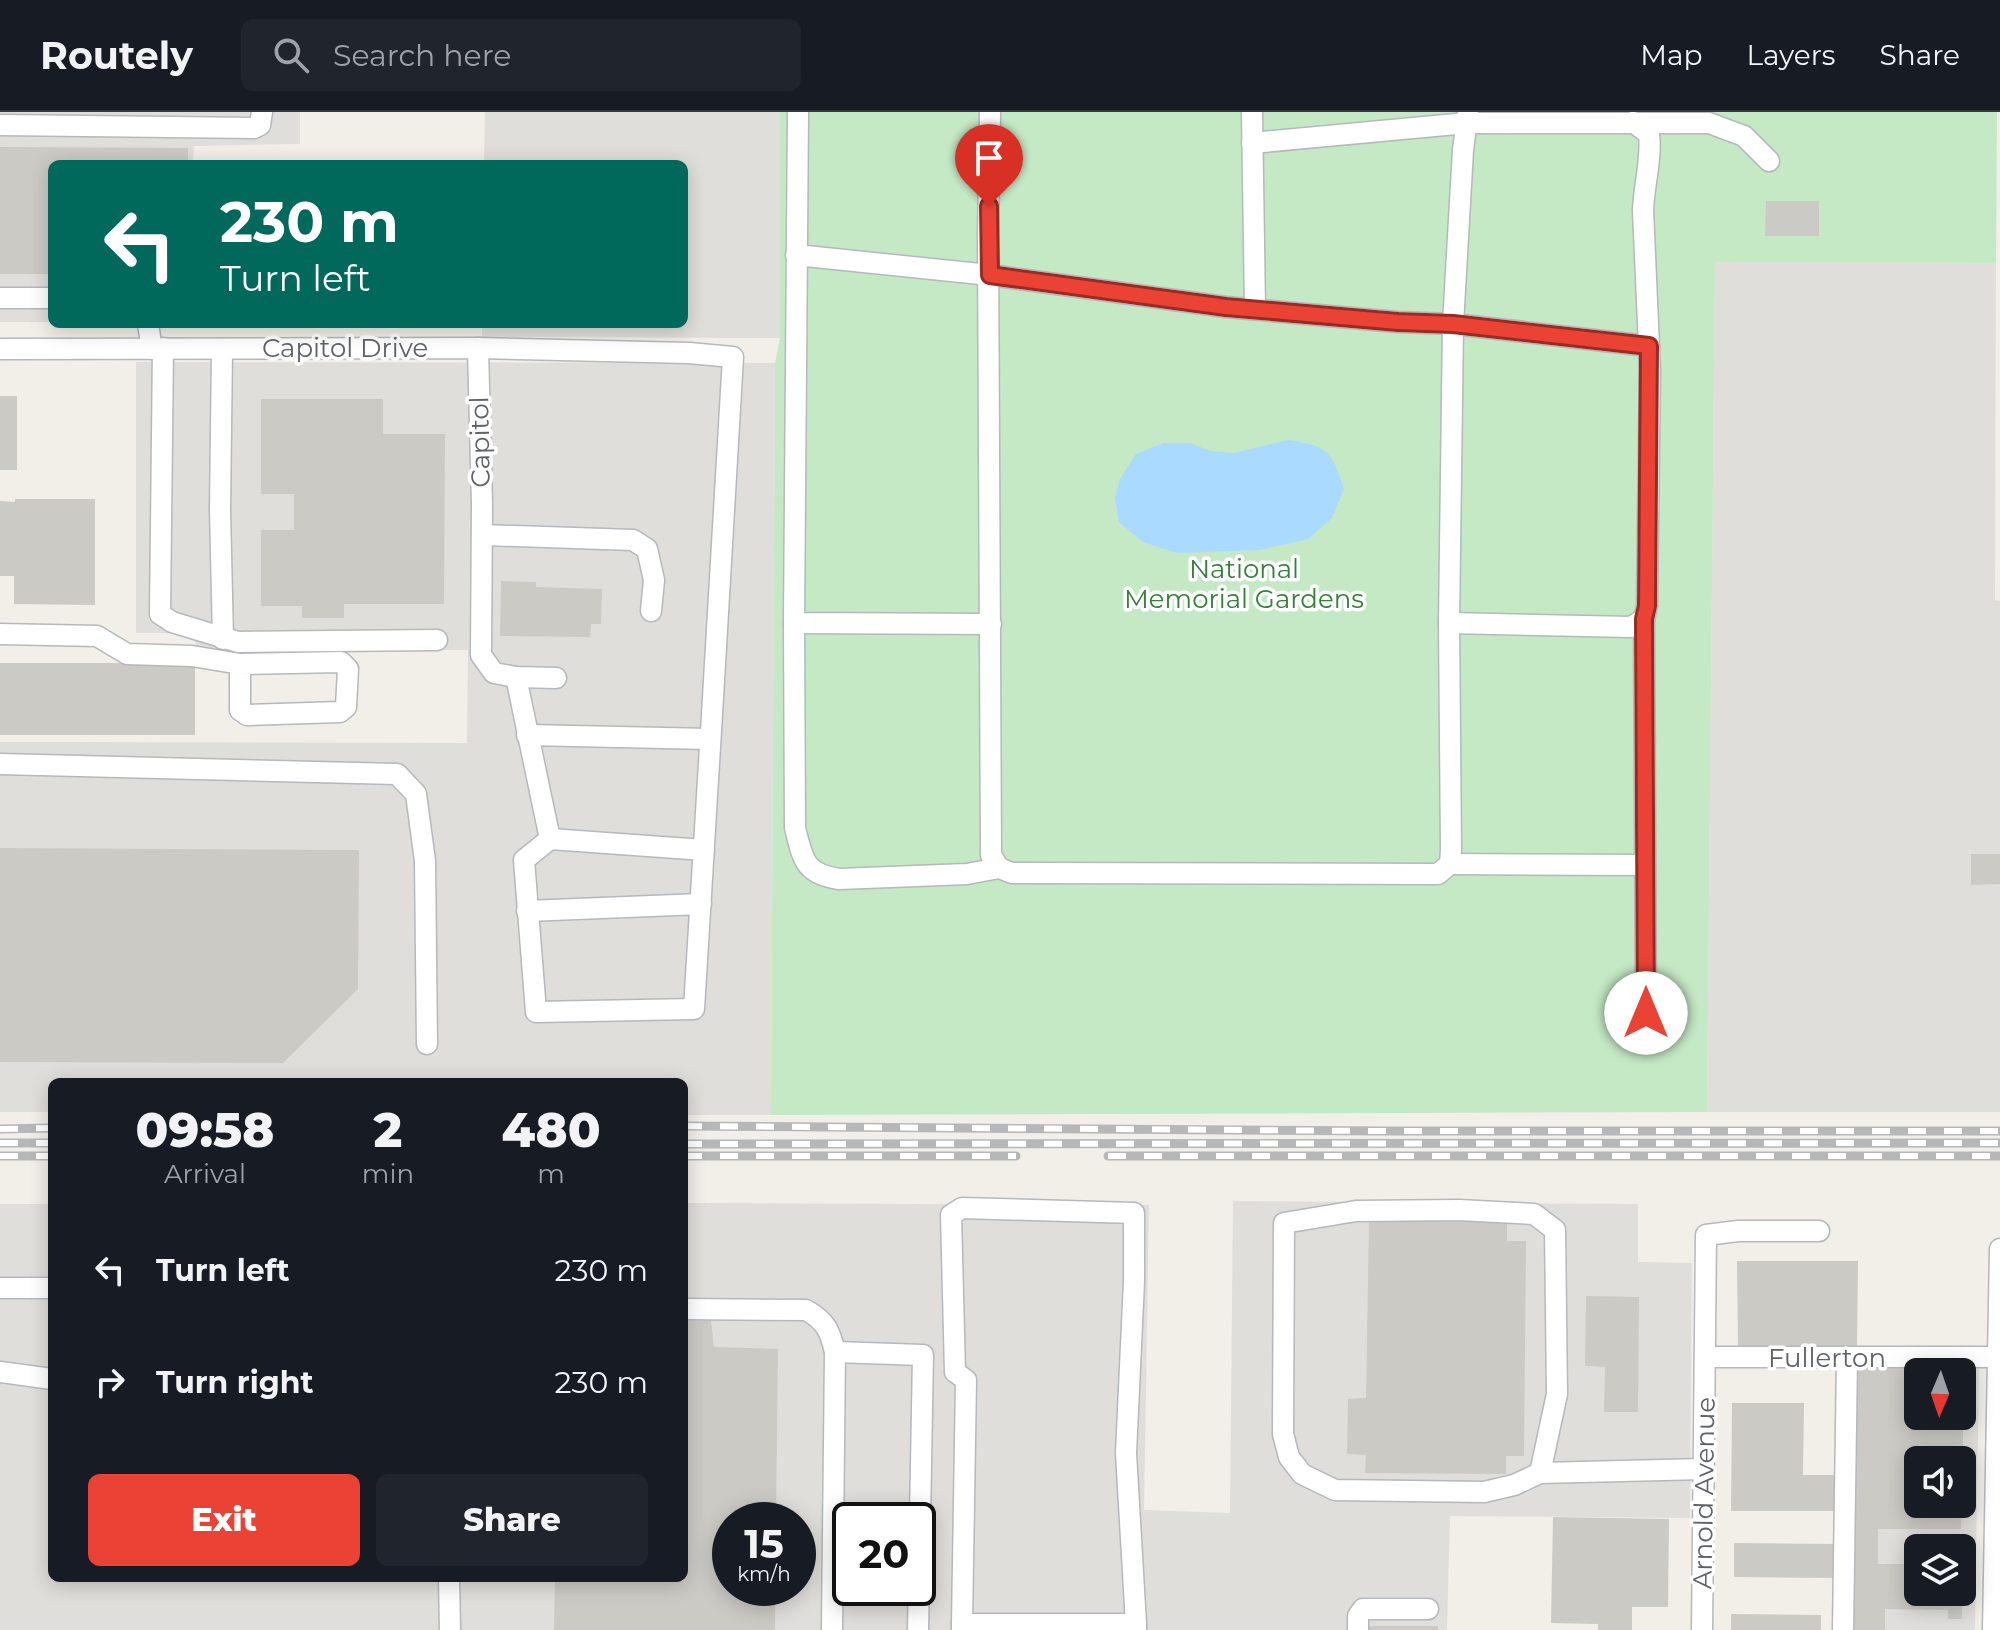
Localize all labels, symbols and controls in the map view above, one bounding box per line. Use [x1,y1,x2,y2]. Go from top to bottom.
search box [241,19,801,91]
text: Routely [40,32,193,79]
icon: search [269,33,313,77]
text: Search here [333,37,511,74]
text: Map [1640,38,1703,72]
text: Layers [1747,38,1836,72]
text: Share [1880,38,1960,72]
pin [955,124,1023,206]
icon: arrive [967,136,1011,180]
text: 230 m [220,188,399,256]
icon: left [88,192,192,296]
text: Turn left [220,256,371,300]
street label: Capitol Drive [262,332,428,364]
street label: Capitol [463,396,497,488]
park label: National Memorial Gardens [1124,553,1364,615]
position arrow [1604,971,1688,1055]
text: 09:58 [135,1101,274,1159]
text: 2 [374,1101,402,1159]
text: 480 [501,1101,601,1159]
text: Arrival [164,1158,246,1190]
text: min [362,1158,414,1190]
text: m [537,1158,565,1190]
icon: left [88,1248,132,1292]
text: Turn left [156,1252,289,1289]
text: 230 m [554,1252,648,1289]
street label: Fullerton [1768,1342,1886,1374]
north arrow [1904,1358,1976,1430]
map controls [1904,1358,1976,1606]
icon: right [88,1360,132,1404]
text: Turn right [156,1364,313,1401]
text: 230 m [554,1364,648,1401]
street label: Arnold Avenue [1686,1397,1722,1589]
button: sound [1904,1446,1976,1518]
button: Exit [88,1474,360,1566]
button: Share [376,1474,648,1566]
speed limit sign: 20 [832,1502,936,1606]
text: 15 [744,1519,784,1568]
button: layers [1904,1534,1976,1606]
text: km/h [737,1562,791,1586]

